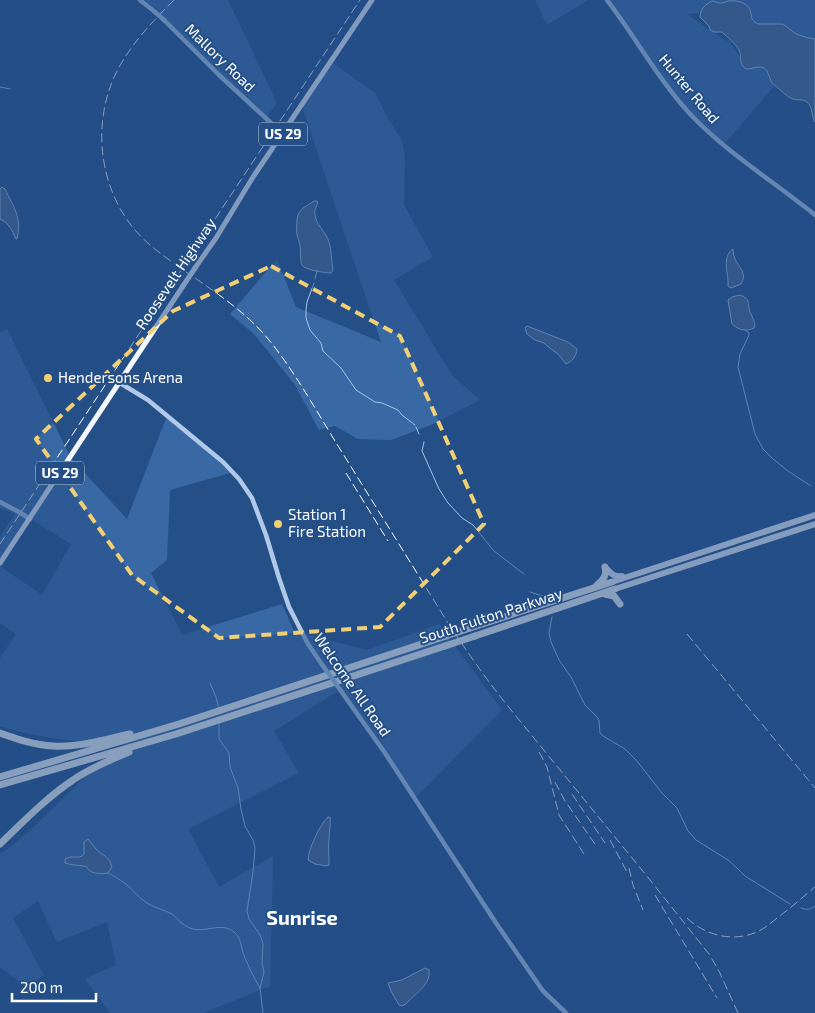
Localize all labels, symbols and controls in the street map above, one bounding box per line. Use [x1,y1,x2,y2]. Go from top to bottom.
street label: Mallory Road [182,19,259,95]
street label: Hunter Road [656,50,724,127]
road number: US 29 [259,122,307,146]
street label: Roosevelt Highway [131,214,219,333]
place label: Hendersons Arena [58,368,183,386]
marker: Hendersons Arena [42,372,54,384]
road number: US 29 [36,462,84,484]
place label: Station 1 Fire Station [288,505,366,540]
marker: Station 1 Fire Station [272,518,284,530]
street label: South Fulton Parkway [417,583,565,647]
street label: Welcome All Road [310,629,395,740]
district label: Sunrise [266,905,338,929]
scale bar [12,970,96,1002]
text: 200 m [20,978,63,996]

